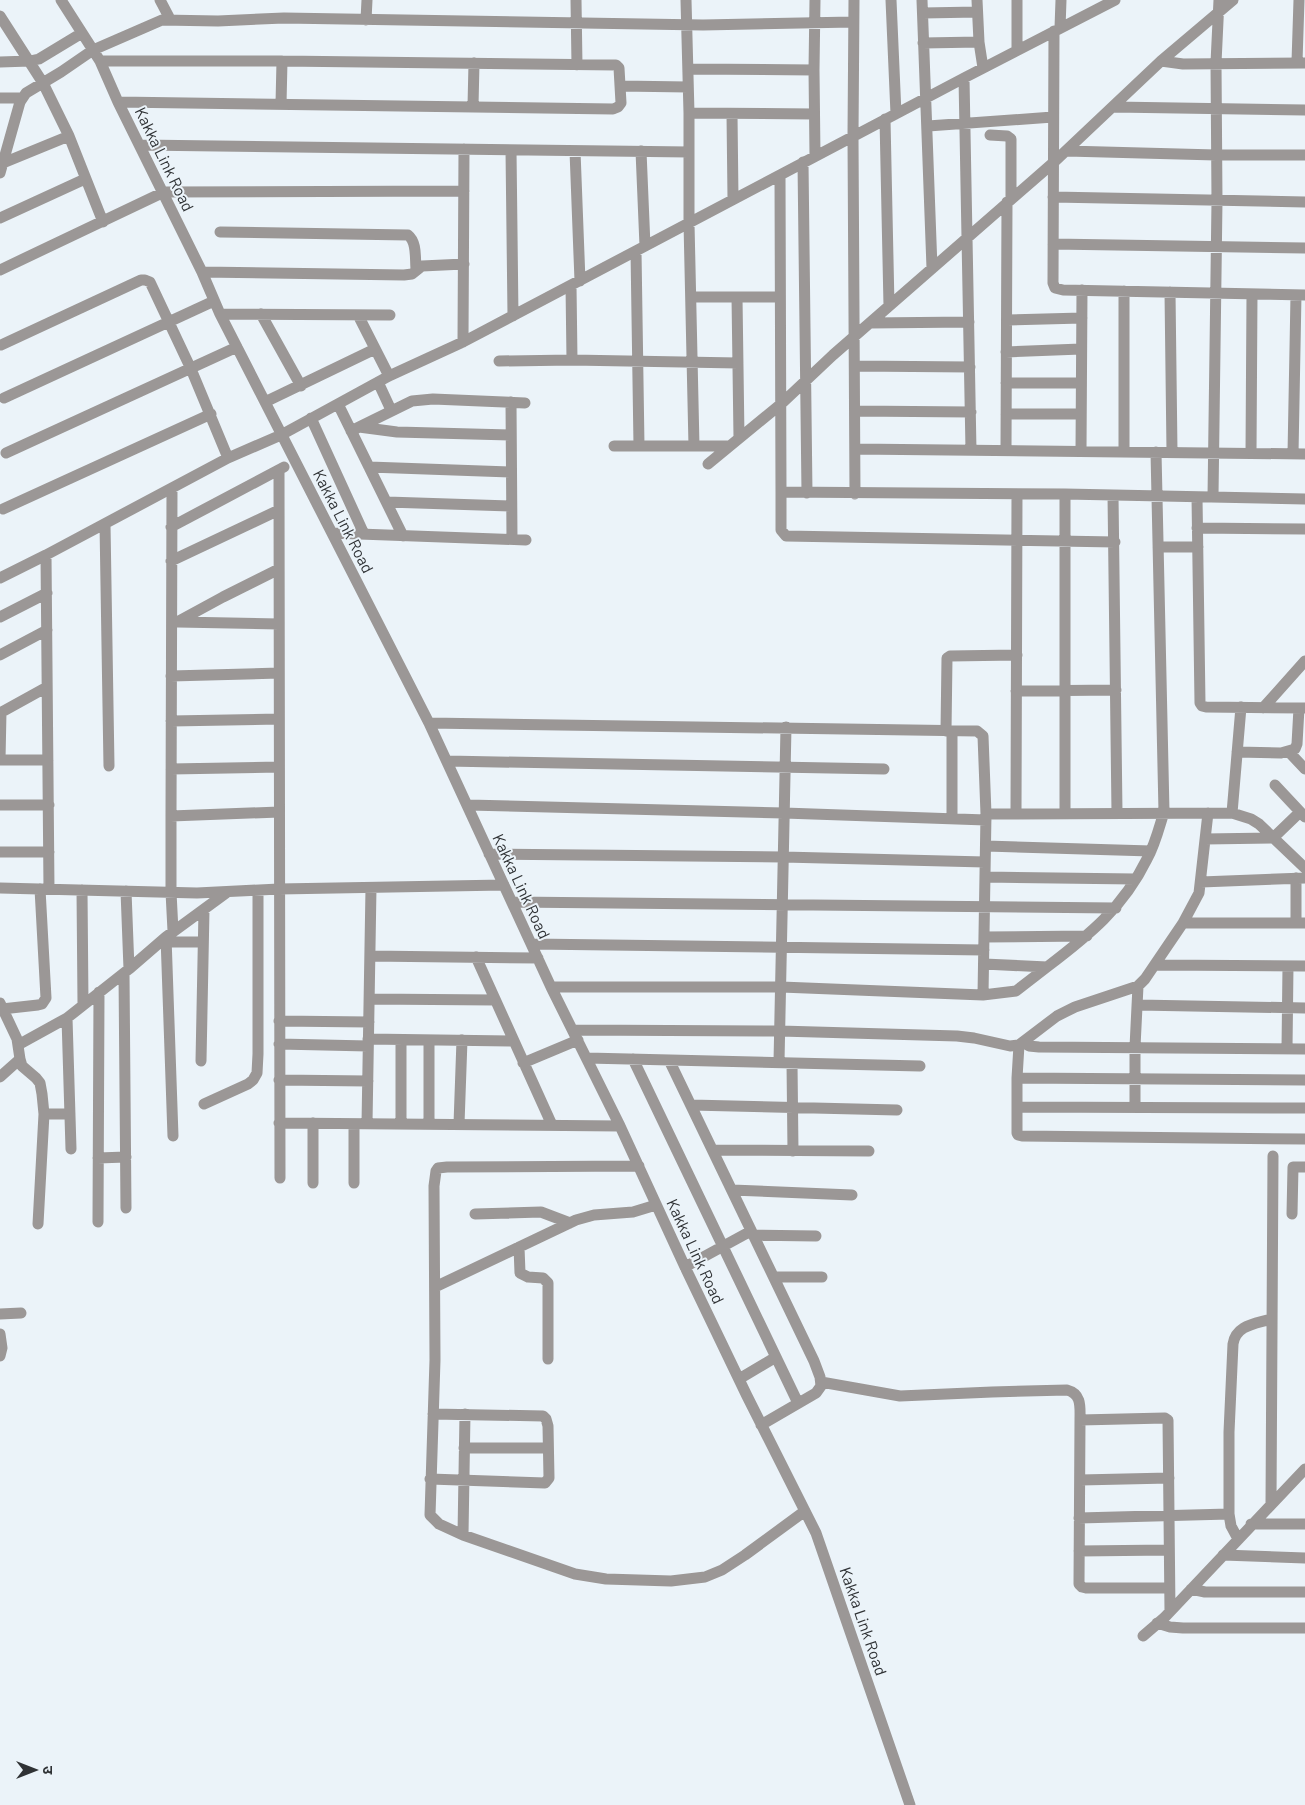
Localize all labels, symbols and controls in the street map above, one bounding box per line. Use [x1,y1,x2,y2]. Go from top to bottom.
street label: Kakka Link Road [132,104,198,214]
street label: Kakka Link Road [310,466,378,576]
street label: Kakka Link Road [489,831,555,941]
street label: Kakka Link Road [663,1196,729,1306]
street label: Kakka Link Road [837,1564,891,1678]
north arrow [10,1745,60,1795]
text: उ [40,1766,57,1775]

